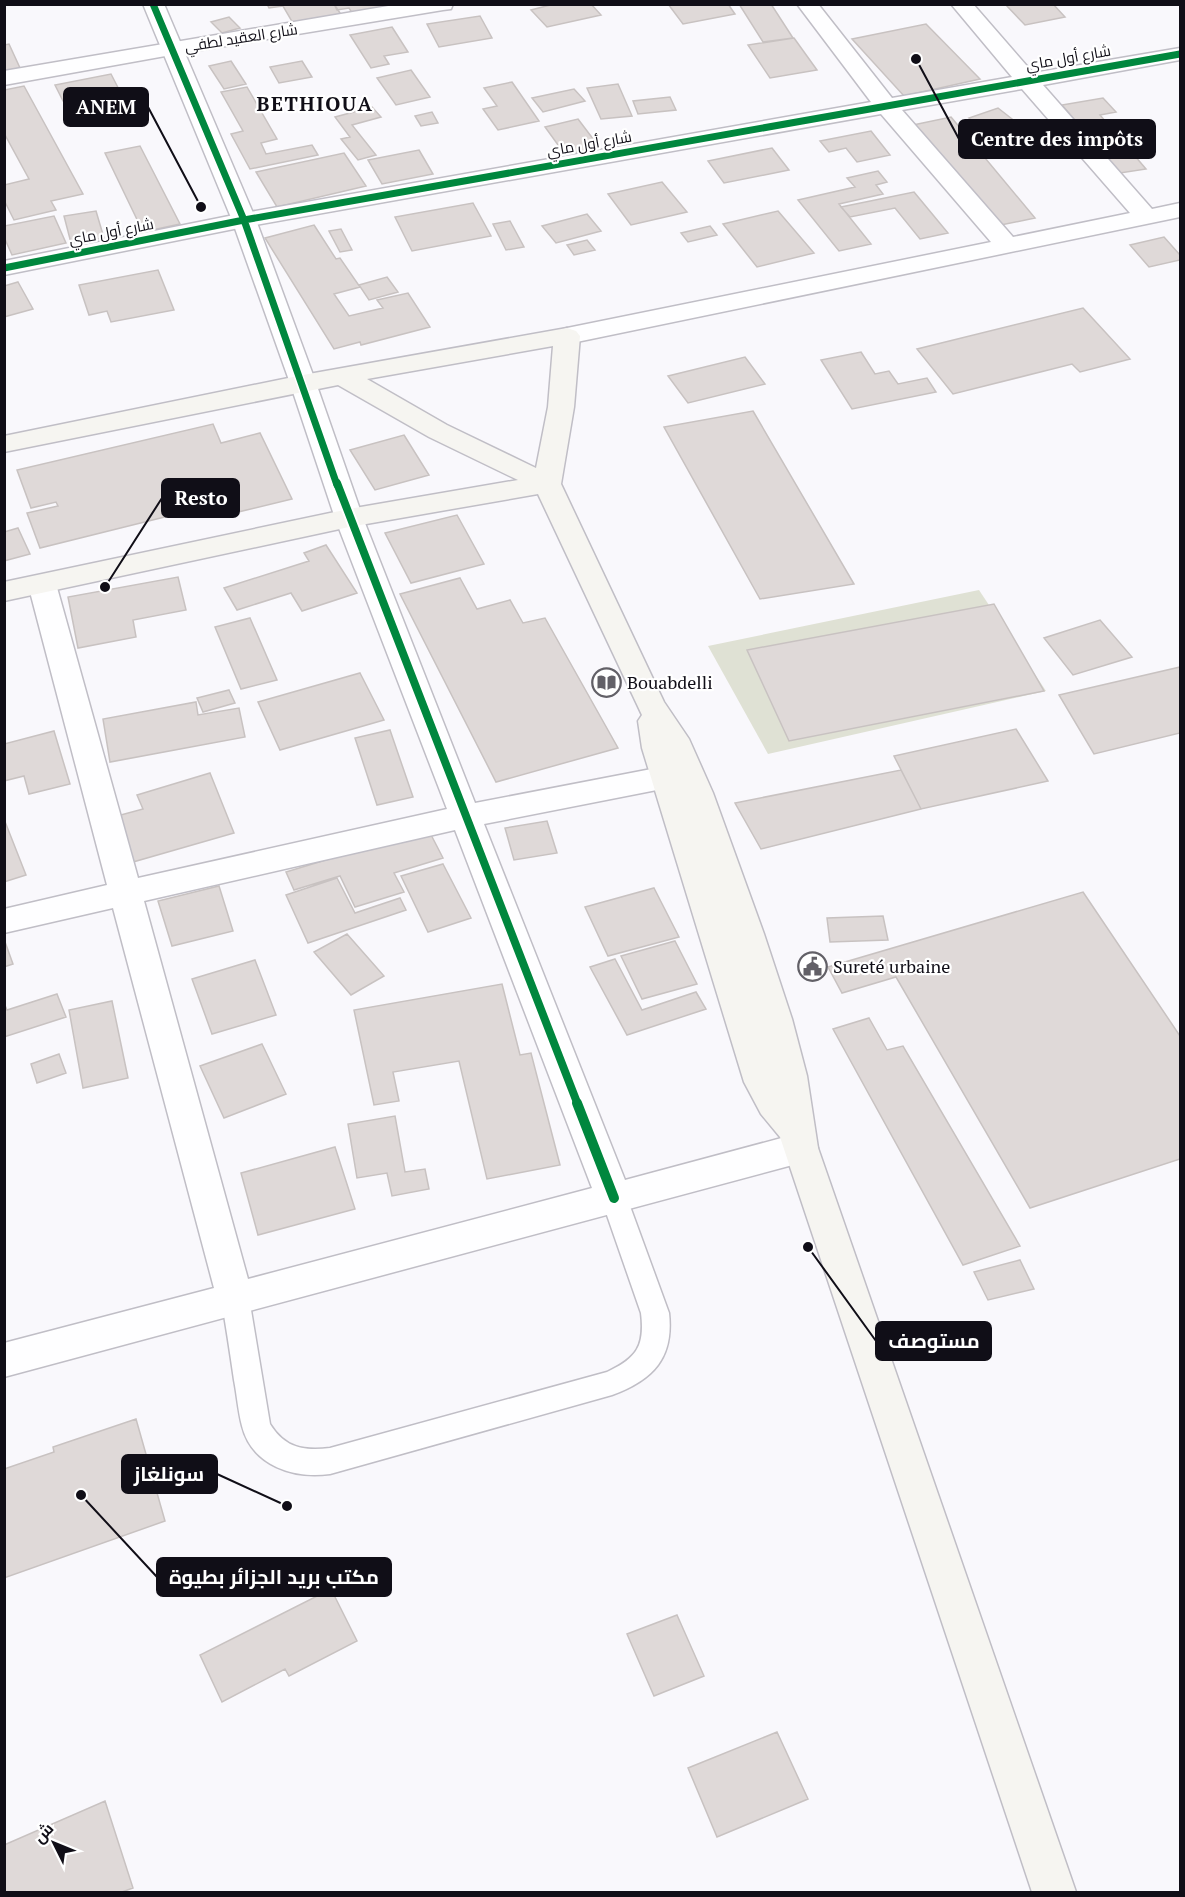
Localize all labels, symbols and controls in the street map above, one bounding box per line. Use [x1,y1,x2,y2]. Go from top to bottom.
street label: شارع العقيد لطفي [183,18,299,59]
street label: شارع أول ماي [1024,40,1113,77]
callout: ANEM [64,88,148,126]
district label: BETHIOUA [256,90,374,117]
text: ANEM [76,93,137,120]
callout: Centre des impôts [959,120,1155,158]
text: Centre des impôts [971,125,1143,152]
street label: شارع أول ماي [545,126,634,163]
street label: شارع أول ماي [67,213,156,252]
callout: Resto [162,479,239,517]
text: Resto [174,484,228,511]
library icon: Bouabdelli [590,666,622,698]
place label: Bouabdelli [627,670,713,694]
public building icon: Sureté urbaine [796,950,828,982]
place label: Sureté urbaine [833,954,950,978]
callout: مستوصف [876,1322,991,1360]
text: مستوصف [888,1327,980,1354]
callout: سونلغاز [122,1455,217,1493]
text: سونلغاز [133,1460,204,1487]
callout: مكتب بريد الجزائر بطيوة [157,1558,391,1596]
text: مكتب بريد الجزائر بطيوة [169,1563,379,1590]
north arrow [24,1813,84,1873]
text: ش [28,1818,58,1848]

